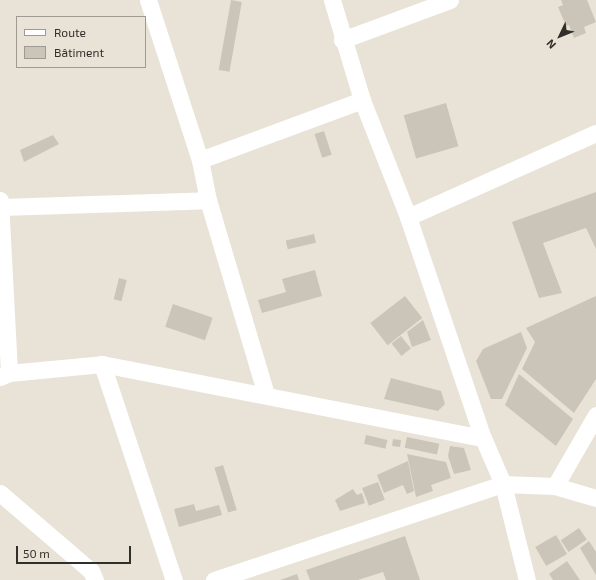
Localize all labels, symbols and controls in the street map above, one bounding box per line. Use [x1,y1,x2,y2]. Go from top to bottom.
legend [16,16,146,68]
north arrow [540,16,580,56]
text: Route [54,25,86,39]
text: N [543,37,558,52]
text: Bâtiment [54,45,104,59]
scale bar [18,538,133,564]
text: 50 m [23,546,50,560]

